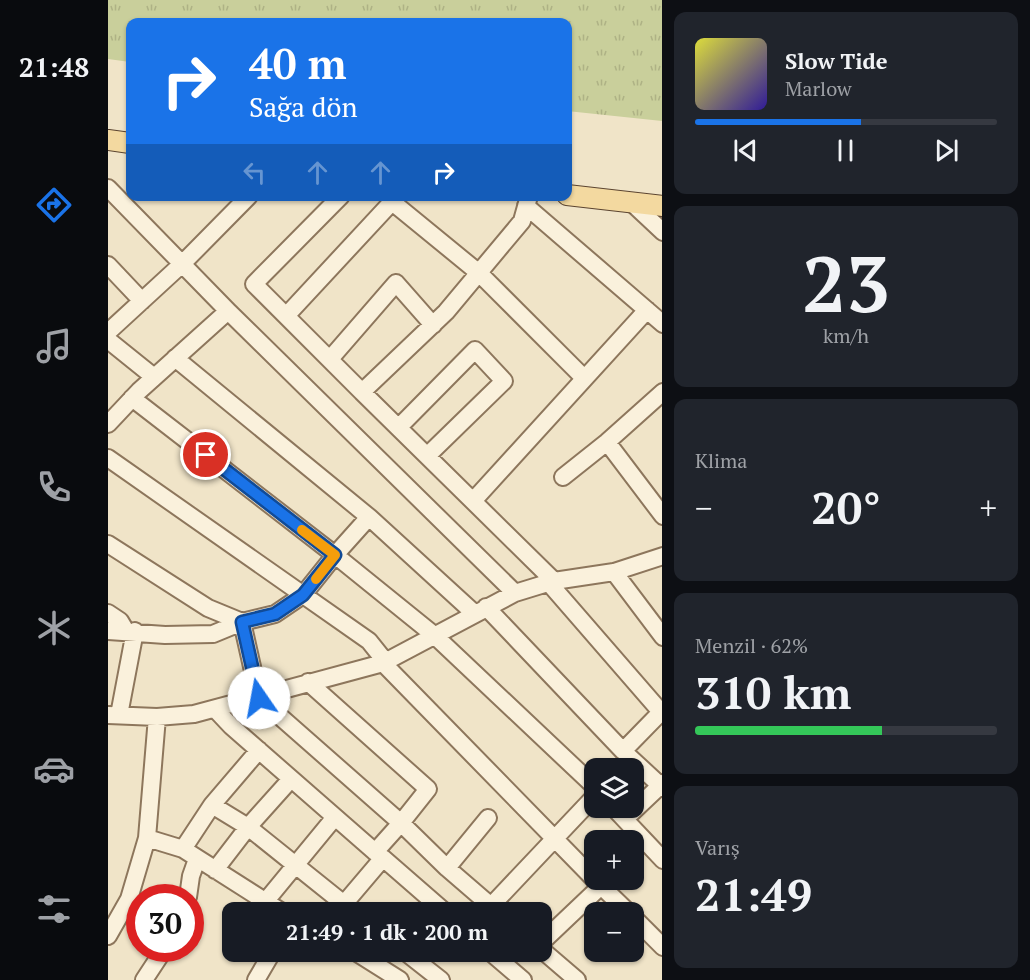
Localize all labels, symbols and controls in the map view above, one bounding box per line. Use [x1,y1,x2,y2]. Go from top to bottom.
text: 40 m [249,35,347,91]
icon: right [150,42,228,120]
text: Slow Tide [785,46,888,75]
text: 21:48 [19,49,89,85]
text: Marlow [785,75,852,102]
text: Sağa dön [249,89,357,125]
icon: previous [729,134,762,167]
icon: pause [829,134,862,167]
icon: next [930,134,963,167]
icon: left [238,156,271,189]
icon: ahead [301,156,334,189]
icon: ahead [364,156,397,189]
icon: right [427,156,460,189]
icon: directions [33,184,75,226]
text: 23 [802,231,890,334]
text: km/h [823,322,869,349]
icon: music [33,325,75,367]
pin [180,429,231,480]
icon: arrive [189,438,222,471]
text: Klima [695,447,747,474]
icon: phone [33,466,75,508]
text: 20° [811,477,881,537]
text: − [695,486,713,529]
text: + [979,486,997,529]
icon: climate [33,607,75,649]
text: Menzil · 62% [695,632,808,659]
text: 310 km [695,662,851,722]
position arrow [227,666,291,730]
icon: car [33,748,75,790]
map controls [584,758,644,962]
button: layers [584,758,644,818]
button: + [584,830,644,890]
text: Varış [695,834,740,861]
text: 21:49 [695,864,812,924]
speed limit sign: 30 [126,884,204,962]
icon: filters [33,888,75,930]
button: − [584,902,644,962]
text: 21:49 · 1 dk · 200 m [286,917,488,946]

